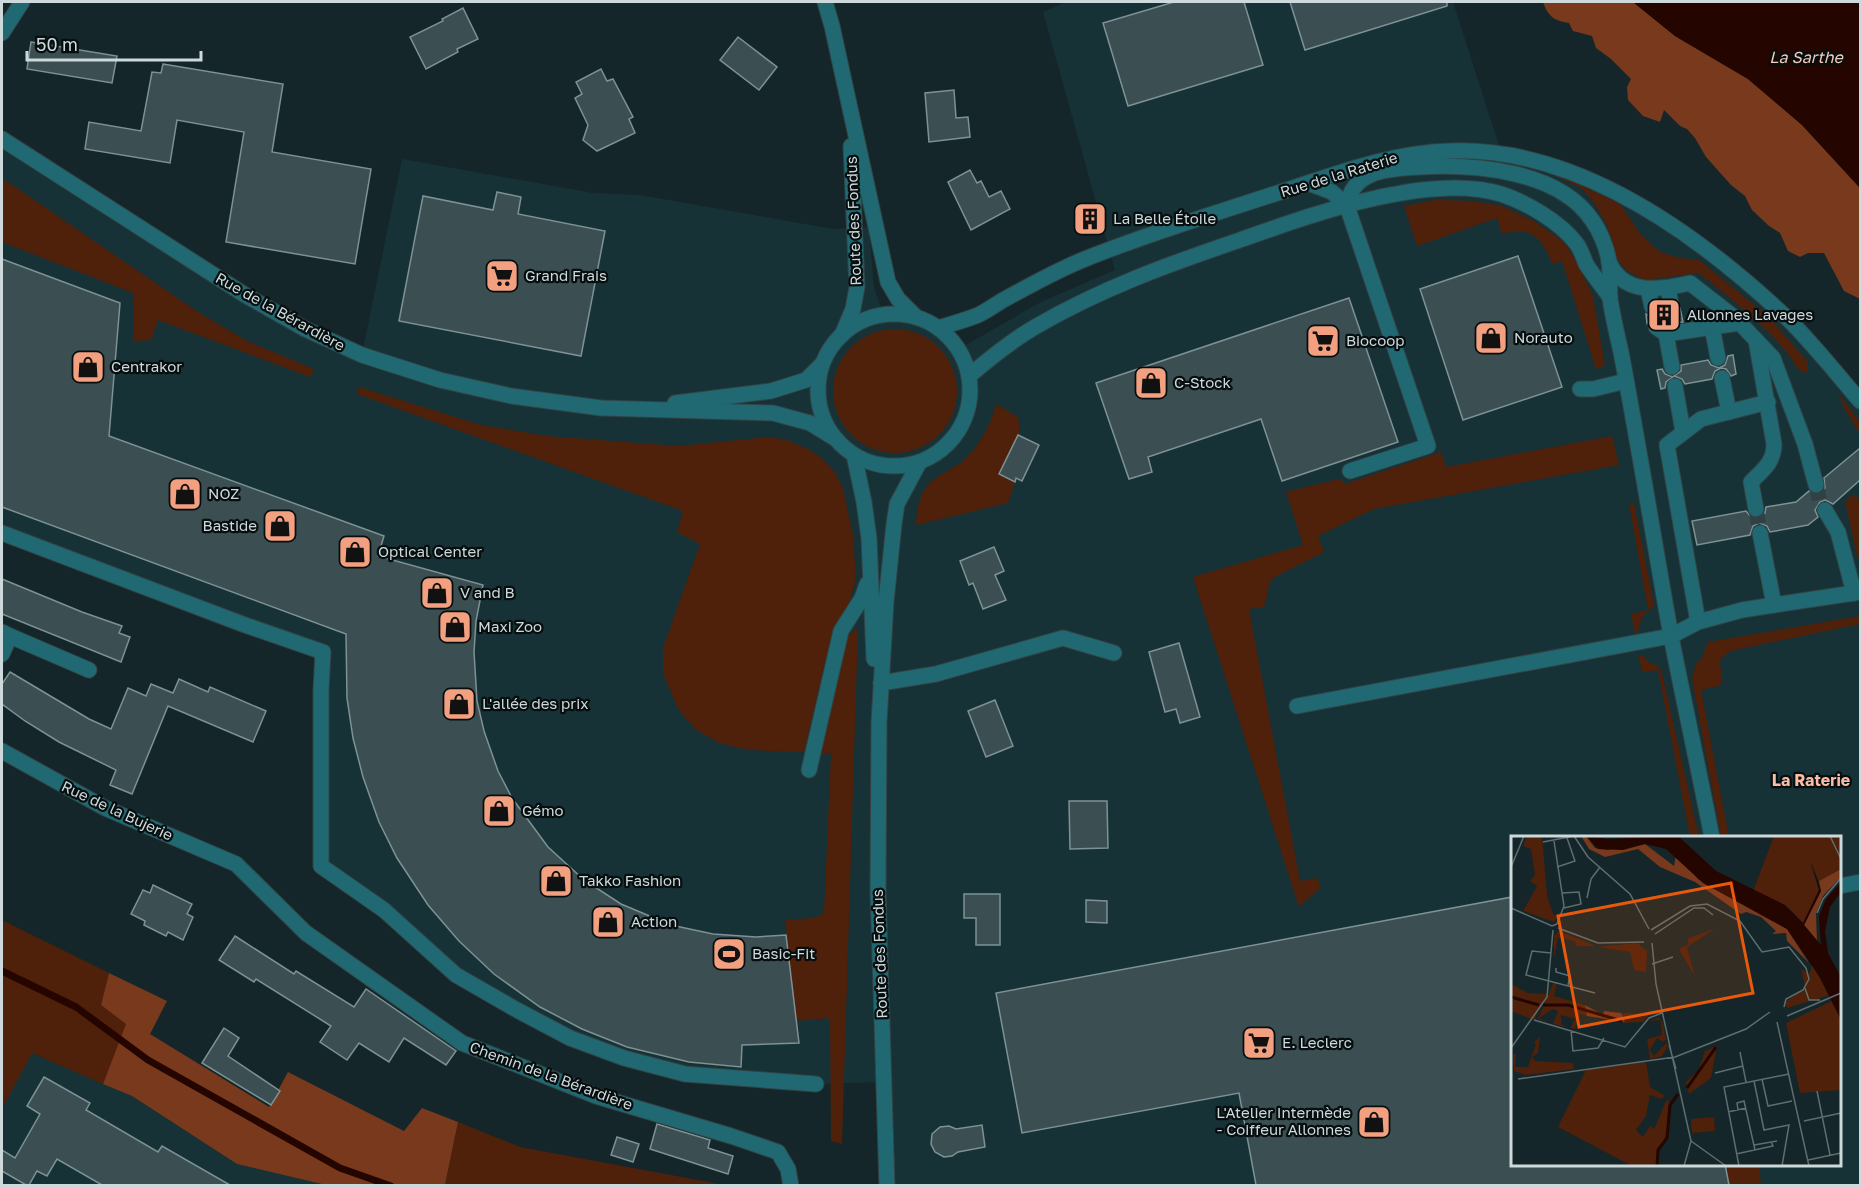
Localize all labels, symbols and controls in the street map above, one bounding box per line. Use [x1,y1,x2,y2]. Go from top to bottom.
scale bar [27,24,201,62]
text: 50 m [36,33,78,55]
water label: La Sarthe [1769,47,1845,67]
street label: Rue de la Raterie [1278,148,1400,200]
street label: Route des Fondus [842,156,864,286]
building icon: La Belle Étoile [1072,201,1108,237]
place label: La Belle Étoile [1113,209,1216,227]
supermarket icon: Grand Frais [484,258,520,294]
place label: Grand Frais [525,266,607,284]
street label: Rue de la Bérardière [213,268,349,354]
building icon: Allonnes Lavages [1646,297,1682,333]
place label: Allonnes Lavages [1687,305,1813,323]
shop icon: Norauto [1473,320,1509,356]
supermarket icon: Biocoop [1305,323,1341,359]
place label: Norauto [1514,328,1573,346]
place label: Biocoop [1346,331,1404,349]
shop icon: Centrakor [70,349,106,385]
place label: Centrakor [111,357,182,375]
shop icon: C-Stock [1133,365,1169,401]
place label: C-Stock [1174,373,1231,391]
shop icon: NOZ [167,476,203,512]
place label: NOZ [208,484,239,502]
shop icon: Bastide [262,508,298,544]
place label: Bastide [203,516,257,534]
shop icon: Optical Center [337,534,373,570]
place label: Optical Center [378,542,482,560]
shop icon: V and B [419,575,455,611]
place label: V and B [460,583,515,601]
shop icon: Maxi Zoo [437,609,473,645]
place label: Maxi Zoo [478,617,542,635]
shop icon: L'allée des prix [441,686,477,722]
place label: L'allée des prix [482,694,588,712]
district label: La Raterie [1772,770,1850,790]
street label: Rue de la Bujerie [59,776,176,844]
shop icon: Gémo [481,793,517,829]
place label: Gémo [522,801,564,819]
inset map [1511,836,1841,1166]
shop icon: Takko Fashion [538,863,574,899]
place label: Takko Fashion [579,871,681,889]
street label: Route des Fondus [868,889,890,1019]
shop icon: Action [590,904,626,940]
place label: Action [631,912,677,930]
sports icon: Basic-Fit [711,936,747,972]
place label: Basic-Fit [752,944,815,962]
supermarket icon: E. Leclerc [1241,1025,1277,1061]
place label: E. Leclerc [1282,1033,1352,1051]
street label: Chemin de la Bérardière [467,1037,636,1113]
place label: L'Atelier Intermède - Coiffeur Allonnes [1216,1103,1351,1138]
shop icon: L'Atelier Intermède - Coiffeur Allonnes [1356,1104,1392,1140]

